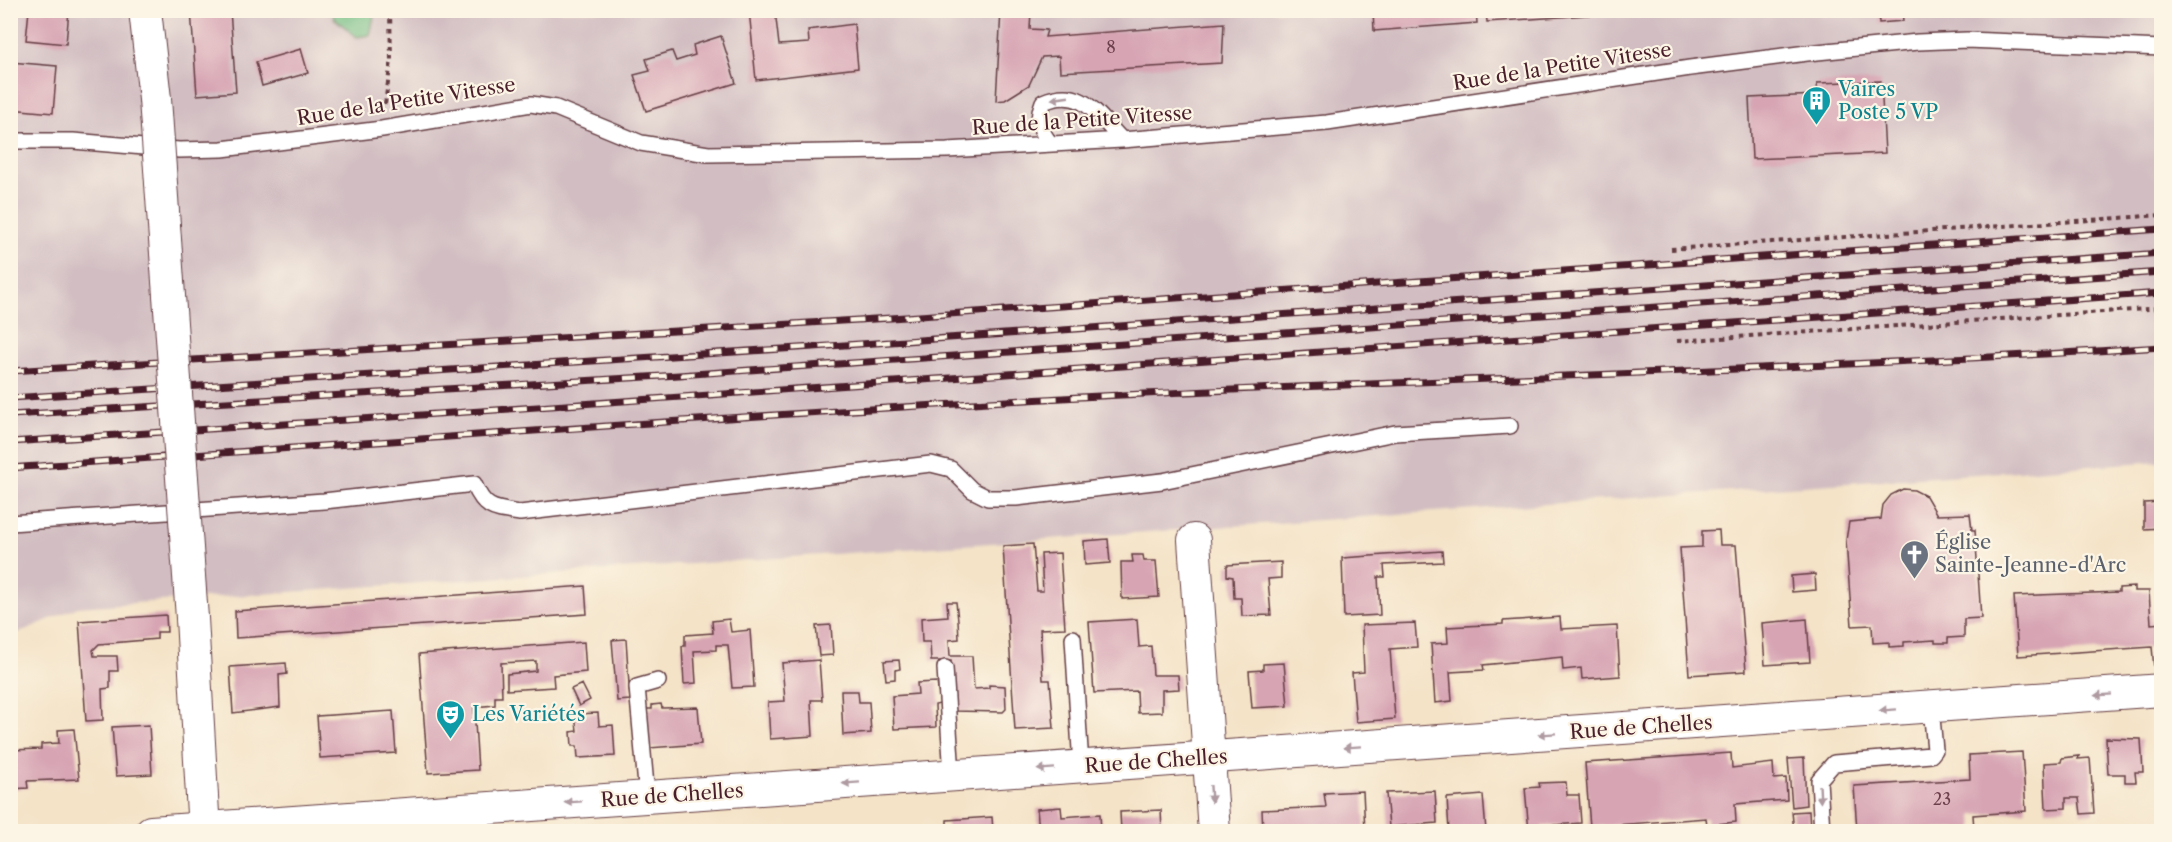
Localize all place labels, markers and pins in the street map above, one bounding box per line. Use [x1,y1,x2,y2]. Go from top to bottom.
place label: Vaires Poste 5 VP [1837,77,1938,124]
building icon: Vaires Poste 5 VP [1801,84,1833,126]
place label: Église Sainte-Jeanne-d'Arc [1935,529,2126,577]
church icon: Église Sainte-Jeanne-d'Arc [1898,538,1930,580]
theatre icon: Les Variétés [435,698,467,740]
place label: Les Variétés [472,702,585,726]

